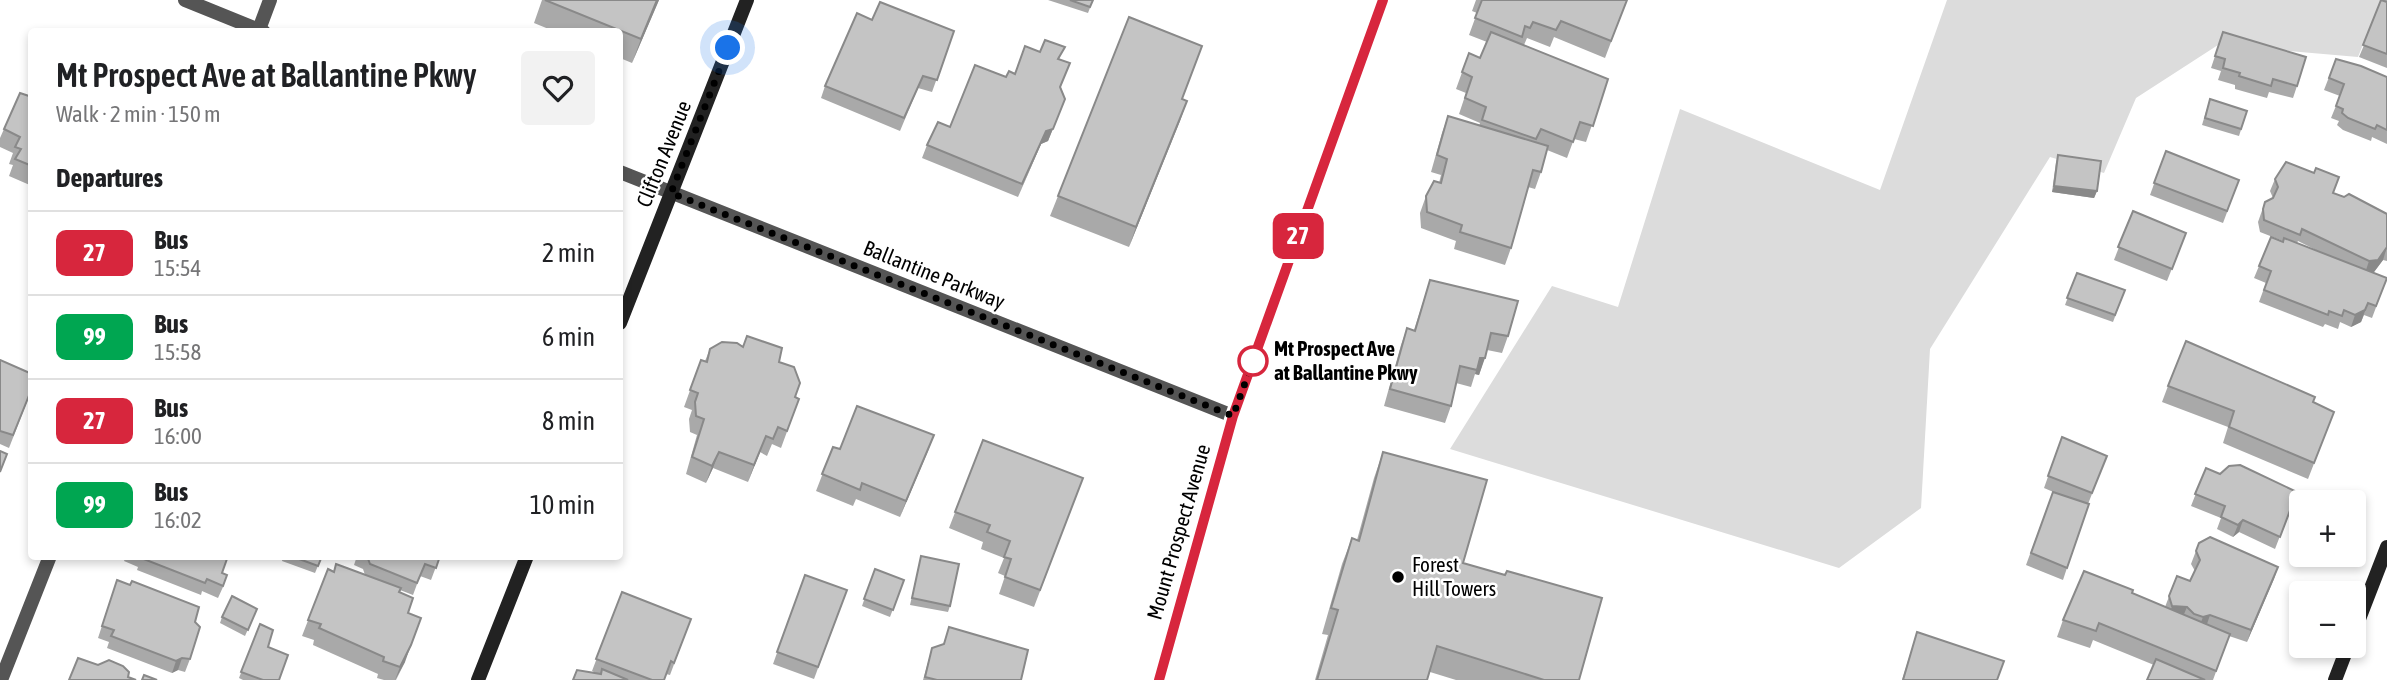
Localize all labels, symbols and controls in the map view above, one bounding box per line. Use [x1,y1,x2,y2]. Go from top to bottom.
your location [710,30,745,65]
button: heart [521,51,595,125]
text: Mt Prospect Ave at Ballantine Pkwy [56,56,477,94]
street label: Clifton Avenue [631,97,695,210]
text: Walk · 2 min · 150 m [56,101,220,127]
text: Departures [56,163,163,193]
line badge: 27 [1266,213,1330,259]
text: 27 [1287,222,1309,249]
text: Bus [154,225,188,255]
street label: Ballantine Parkway [860,235,1009,313]
text: 2 min [542,238,595,268]
text: 27 [83,239,106,266]
text: 15:54 [154,255,201,281]
text: Bus [154,309,188,339]
text: 6 min [542,322,595,352]
text: 99 [83,323,106,350]
place label: Mt Prospect Ave at Ballantine Pkwy [1274,336,1418,384]
text: 15:58 [154,339,201,365]
marker: Mt Prospect Ave at Ballantine Pkwy [1238,346,1268,376]
text: Bus [154,393,188,423]
text: 8 min [542,406,595,436]
text: 27 [83,407,106,434]
text: 16:00 [154,423,202,449]
street label: Mount Prospect Avenue [1142,441,1215,622]
text: Bus [154,477,188,507]
text: 10 min [530,490,595,520]
map controls [2289,490,2366,658]
button: + [2289,490,2366,567]
text: 99 [83,491,106,518]
text: 16:02 [154,507,202,533]
place label: Forest Hill Towers [1412,552,1496,600]
marker: Forest Hill Towers [1390,569,1406,585]
button: − [2289,581,2366,658]

